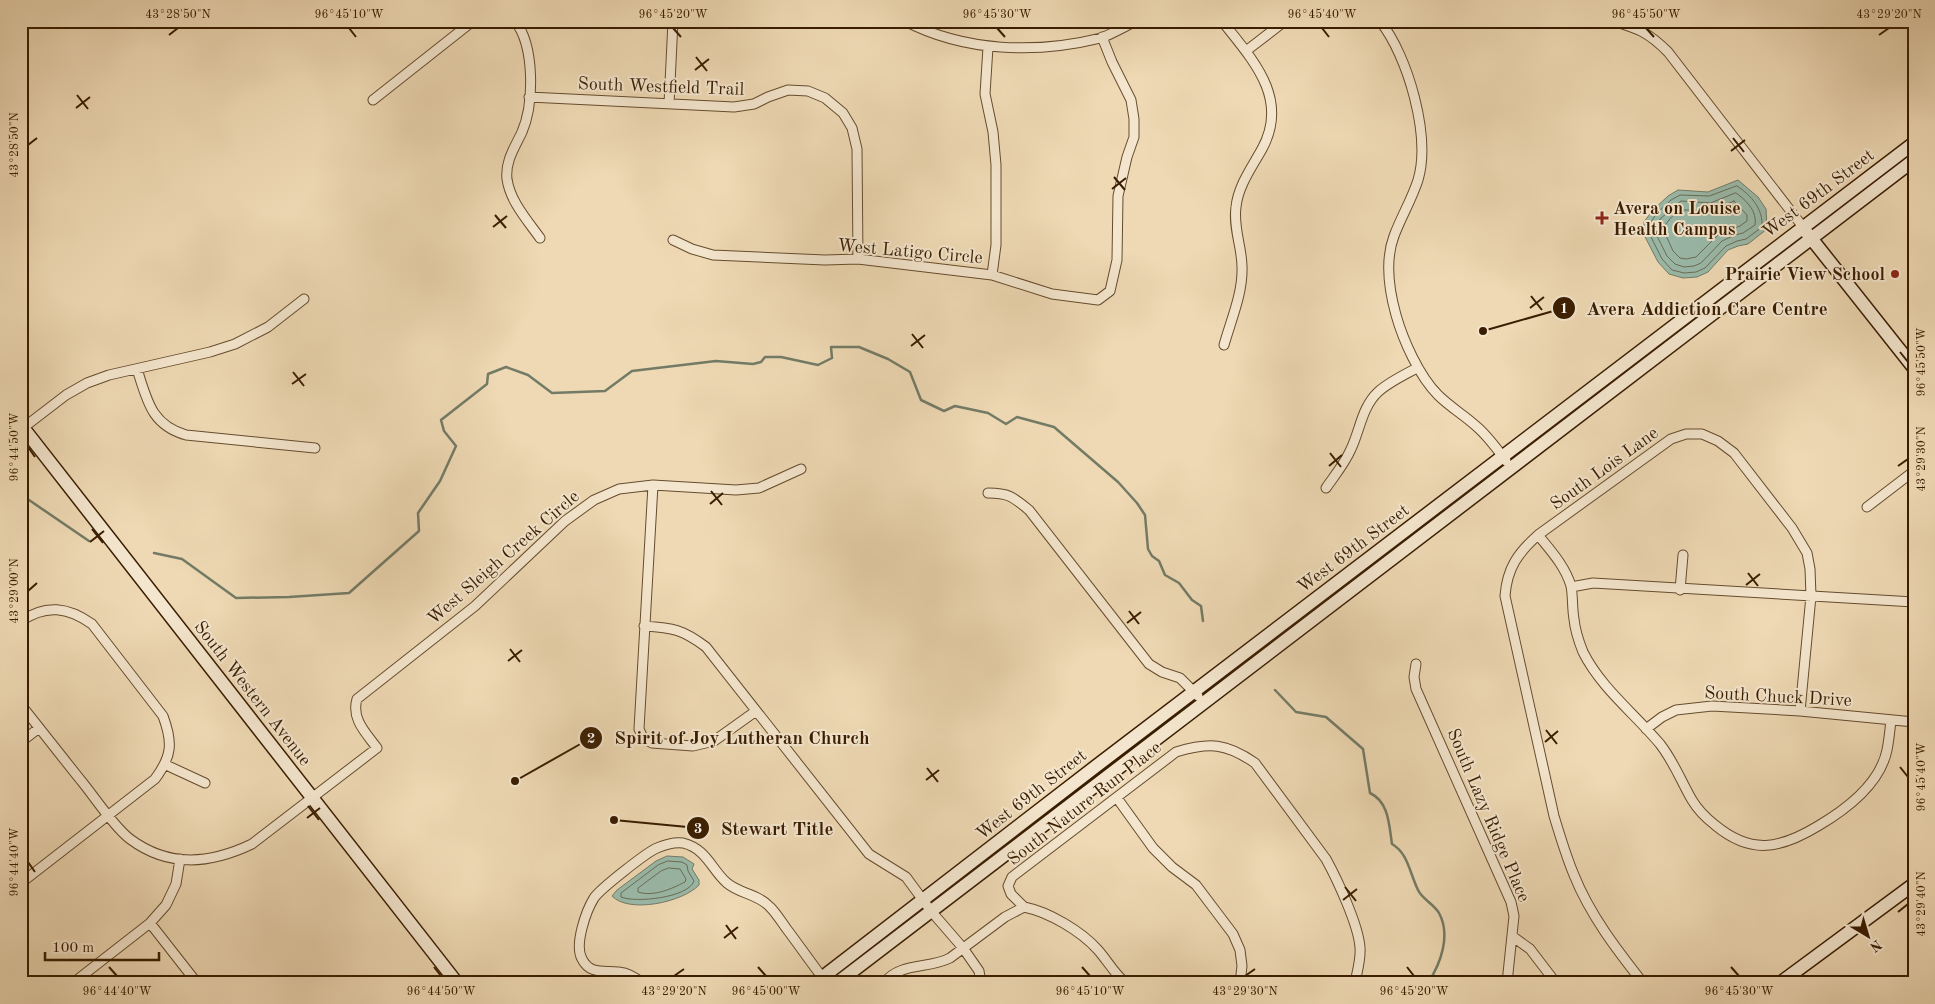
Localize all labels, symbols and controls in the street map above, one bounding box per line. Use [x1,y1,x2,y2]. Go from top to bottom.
text: 43°28'50"N [145,8,211,21]
text: 96°45'10"W [314,8,384,21]
text: 96°45'20"W [638,8,708,21]
text: 96°45'30"W [962,8,1032,21]
text: 96°45'40"W [1287,8,1357,21]
text: 96°45'50"W [1611,8,1681,21]
text: 43°29'20"N [1856,9,1922,21]
street label: South Westfield Trail [577,75,745,99]
text: 43°28'50"N [8,112,21,178]
street label: West 69th Street [1759,146,1878,242]
place label: Avera on Louise Health Campus [1613,200,1741,239]
marker: Avera on Louise Health Campus [1595,211,1609,225]
street label: West Latigo Circle [836,237,983,267]
place label: Prairie View School [1724,266,1885,284]
marker: Prairie View School [1889,268,1901,280]
callout: Avera Addiction Care Centre [1552,291,1838,325]
text: Avera Addiction Care Centre [1586,301,1828,320]
text: 1 [1560,302,1568,317]
text: 96°45'50"W [1915,327,1928,397]
text: 96°44'50"W [8,412,21,482]
street label: South Lois Lane [1547,424,1662,514]
text: 43°29'30"N [1916,426,1928,492]
street label: West Sleigh Creek Circle [424,487,583,628]
street label: West 69th Street [1294,501,1413,597]
text: 43°29'00"N [9,558,21,624]
street label: South Western Avenue [190,618,314,769]
street label: South Chuck Drive [1704,684,1852,710]
callout: Spirit of Joy Lutheran Church [579,721,879,755]
street label: South Lazy Ridge Place [1443,726,1533,905]
text: Spirit of Joy Lutheran Church [614,730,870,749]
text: 2 [587,732,595,747]
street label: South Nature Run Place [1004,738,1165,869]
text: 96°45'40"W [1915,742,1928,812]
street label: West 69th Street [973,746,1090,843]
callout: Stewart Title [686,811,843,845]
text: Stewart Title [721,821,833,840]
text: 3 [694,822,702,837]
text: 96°44'40"W [9,827,21,897]
text: 43°29'40"N [1916,871,1928,937]
north arrow [1842,912,1892,962]
scale bar [45,929,159,961]
text: N [1867,937,1884,954]
text: 100 m [52,941,94,956]
text: 96°44'50"W [406,985,476,998]
text: 96°45'00"W [731,985,801,998]
text: 96°45'10"W [1055,985,1125,998]
text: 96°45'20"W [1379,985,1449,998]
text: 96°45'30"W [1704,985,1774,998]
text: 96°44'40"W [82,986,152,998]
text: 43°29'20"N [641,986,707,998]
text: 43°29'30"N [1212,986,1278,998]

